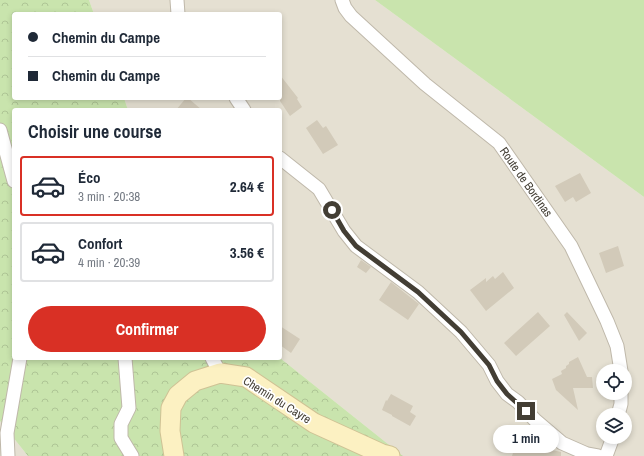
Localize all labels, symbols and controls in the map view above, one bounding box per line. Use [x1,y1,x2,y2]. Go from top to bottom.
text: Chemin du Campe [52,27,160,48]
text: Chemin du Campe [52,65,160,86]
text: Choisir une course [28,119,162,144]
street label: Route de Bordinas [496,144,556,220]
text: Éco [78,167,101,188]
icon: car [30,168,66,204]
text: 2.64 € [230,176,264,197]
text: 3 min · 20:38 [78,188,140,205]
route start [323,201,341,219]
text: Confort [78,233,122,254]
icon: car [30,234,66,270]
text: 3.56 € [230,242,264,263]
text: 4 min · 20:39 [78,254,140,271]
button: Confirmer [28,306,266,352]
map controls [596,364,632,444]
button: locate [596,364,632,400]
street label: Chemin du Cayre [240,373,314,427]
route end [517,402,535,420]
button: layers [596,408,632,444]
callout: 1 min [493,425,559,453]
text: 1 min [512,430,540,447]

